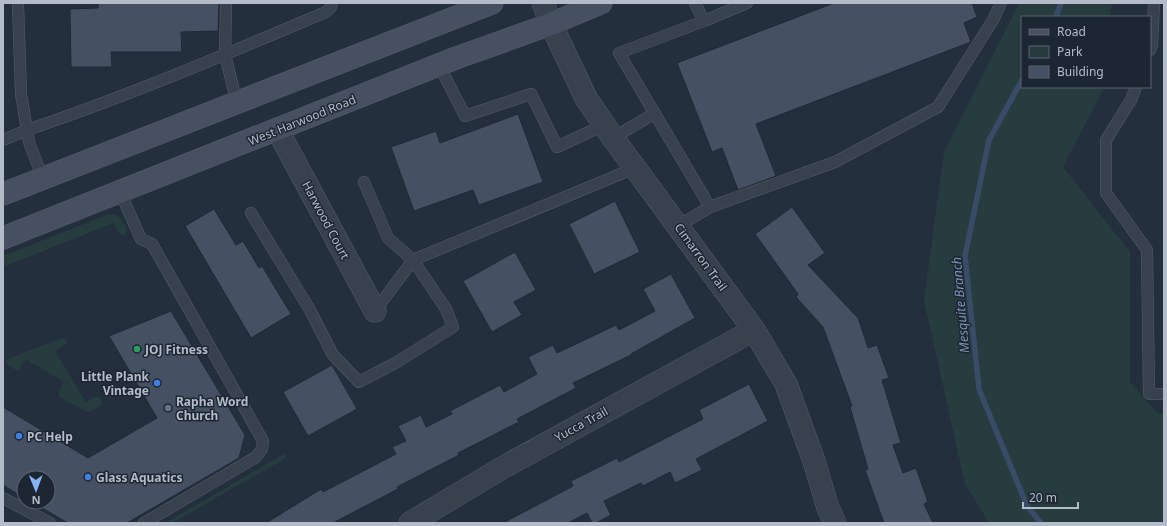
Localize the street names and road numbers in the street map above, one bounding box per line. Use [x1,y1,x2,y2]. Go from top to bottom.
street label: West Harwood Road [246,91,358,149]
street label: Harwood Court [298,178,354,263]
street label: Cimarron Trail [671,220,731,294]
street label: Yucca Trail [551,402,611,446]

